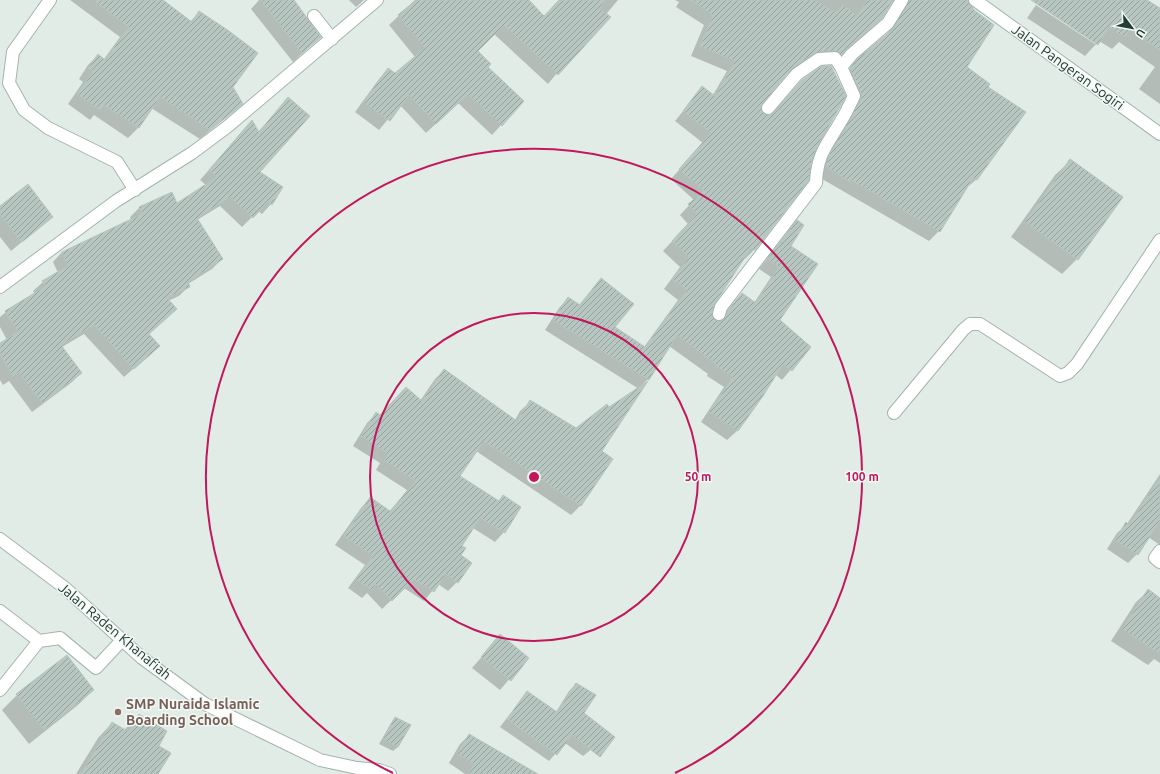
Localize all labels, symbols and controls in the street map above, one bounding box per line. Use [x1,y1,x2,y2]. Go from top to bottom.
north arrow [1112,8,1152,48]
street label: Jalan Pangeran Sogiri [1009,21,1127,113]
text: U [1133,27,1148,40]
centre of rings [527,470,541,484]
text: 50 m [685,470,711,483]
text: 100 m [845,470,879,483]
street label: Jalan Raden Khanafiah [55,579,175,683]
place label: SMP Nuraida Islamic Boarding School [126,696,259,728]
marker: SMP Nuraida Islamic Boarding School [113,707,123,717]

